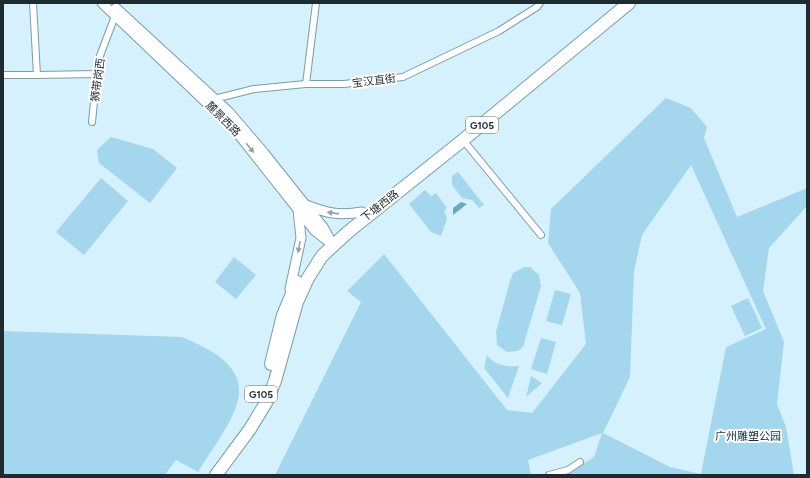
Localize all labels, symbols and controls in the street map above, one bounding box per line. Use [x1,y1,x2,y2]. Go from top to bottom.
street label: 狮带岗西 [89,57,107,103]
street label: 宝汉直街 [351,72,397,90]
street label: 麓景西路 [203,99,243,139]
road number: G105 [466,117,498,133]
one-way arrow [246,142,254,153]
street label: 下塘西路 [359,187,401,225]
one-way arrow [327,210,339,216]
one-way arrow [296,241,302,253]
road number: G105 [245,386,277,402]
park label: 广州雕塑公园 [715,430,781,443]

